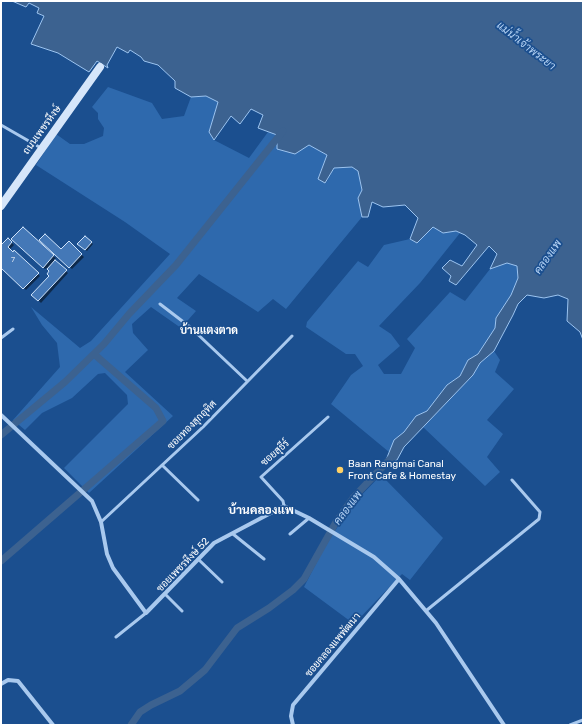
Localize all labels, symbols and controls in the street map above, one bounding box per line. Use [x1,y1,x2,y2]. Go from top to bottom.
water label: แม่น้ำเจ้าพระยา [494,19,558,73]
street label: ถนนเพชรหึงษ์ [20,103,64,157]
water label: คลองแพ [531,237,565,277]
house number: 7 [11,255,15,265]
district label: บ้านแตงตาด [180,324,238,338]
street label: ซอยทองสุกอุทิศ [165,398,219,452]
street label: ซอยสุธีร์ [258,437,292,469]
place label: Baan Rangmai Canal Front Cafe & Homestay [348,458,456,482]
marker: Baan Rangmai Canal Front Cafe & Homestay [335,465,345,475]
water label: คลองแพ [331,489,365,527]
district label: บ้านคลองแพ [228,504,294,518]
street label: ซอยเพชรหึงษ์ 52 [154,535,212,595]
street label: ซอยคลองแพพัฒนา [303,611,363,679]

